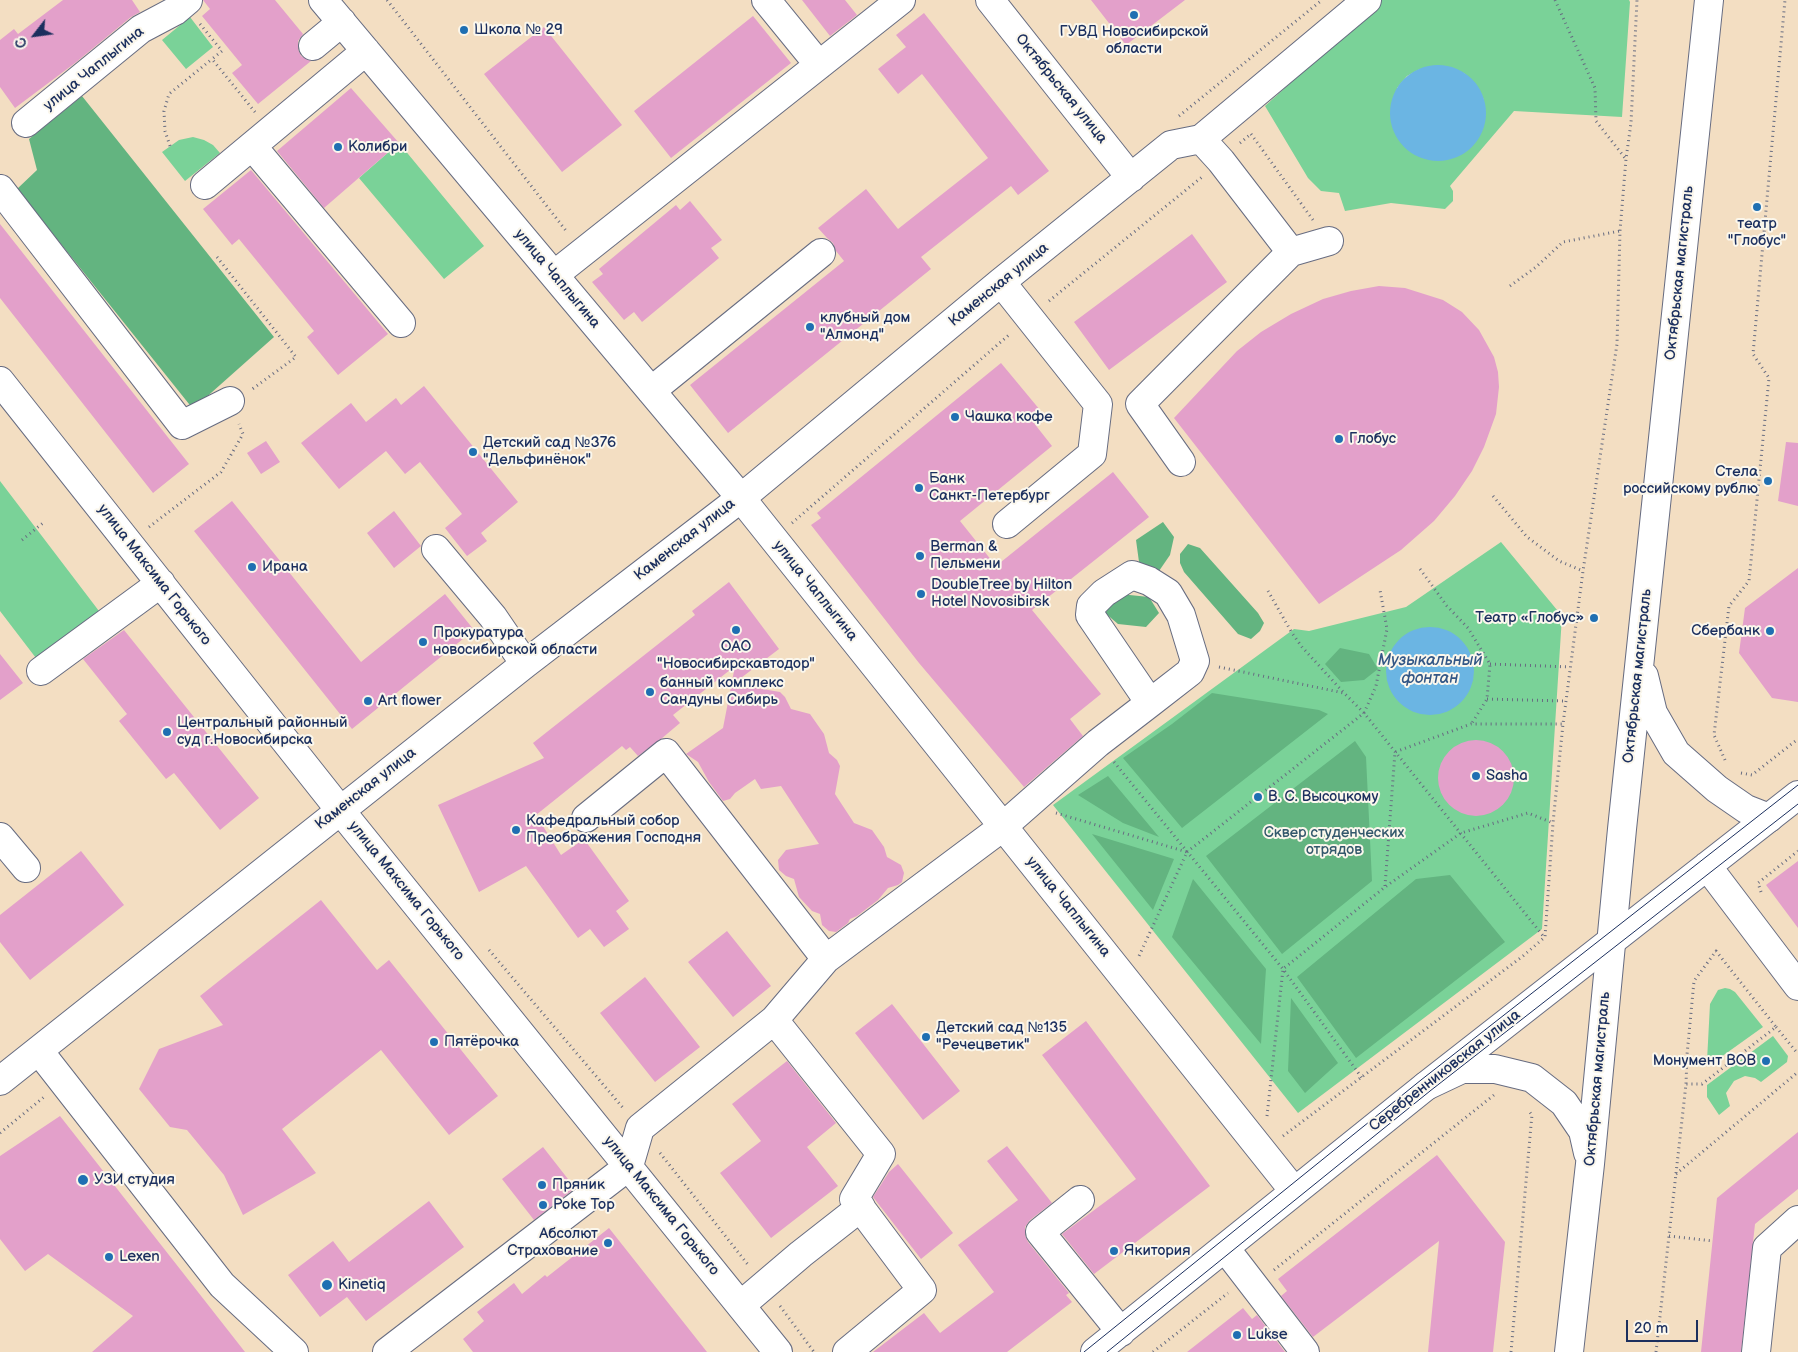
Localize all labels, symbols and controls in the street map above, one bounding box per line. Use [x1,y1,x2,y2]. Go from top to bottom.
marker: ГУВД Новосибирской области [1128,9,1140,21]
north arrow [10,10,60,60]
place label: Школа № 29 [474,21,563,39]
street label: улица Чаплыгина [40,23,148,115]
place label: ГУВД Новосибирской области [1059,23,1209,58]
marker: Школа № 29 [458,24,470,36]
street label: Октябрьская улица [1011,30,1111,148]
text: С [12,34,31,51]
place label: Колибри [348,138,407,156]
marker: Колибри [332,141,344,153]
street label: Октябрьская магистраль [1662,185,1698,361]
marker: театр "Глобус" [1751,201,1763,213]
place label: театр "Глобус" [1728,215,1786,250]
street label: улица Чаплыгина [510,226,604,332]
street label: Каменская улица [946,239,1052,331]
place label: клубный дом "Алмонд" [820,309,910,344]
marker: клубный дом "Алмонд" [804,321,816,333]
place label: Чашка кофе [965,408,1053,426]
marker: Чашка кофе [949,411,961,423]
place label: Глобус [1349,430,1396,448]
marker: Глобус [1333,433,1345,445]
place label: Детский сад №376 "Дельфинёнок" [483,434,616,469]
marker: Детский сад №376 "Дельфинёнок" [467,446,479,458]
place label: Стела российскому рублю [1623,463,1758,498]
place label: Банк Санкт-Петербург [929,470,1050,505]
marker: Стела российскому рублю [1762,475,1774,487]
marker: Банк Санкт-Петербург [913,482,925,494]
street label: Каменская улица [631,495,739,585]
street label: улица Максима Горького [93,501,215,649]
street label: улица Чаплыгина [769,537,861,645]
place label: Berman & Пельмени [930,538,1001,573]
marker: Berman & Пельмени [914,550,926,562]
place label: Ирана [262,558,308,576]
marker: Ирана [246,561,258,573]
place label: DoubleTree by Hilton Hotel Novosibirsk [931,576,1072,611]
marker: DoubleTree by Hilton Hotel Novosibirsk [915,588,927,600]
street label: Октябрьская магистраль [1620,588,1656,764]
place label: Театр «Глобус» [1475,609,1584,627]
marker: Театр «Глобус» [1588,612,1600,624]
place label: Сбербанк [1691,622,1760,640]
place label: Прокуратура новосибирской области [433,624,597,659]
marker: ОАО "Новосибирскавтодор" [730,624,742,636]
marker: Сбербанк [1764,625,1776,637]
marker: Прокуратура новосибирской области [417,636,429,648]
place label: ОАО "Новосибирскавтодор" [657,638,815,673]
water label: Музыкальный фонтан [1378,651,1482,689]
place label: банный комплекс Сандуны Сибирь [660,674,784,709]
marker: банный комплекс Сандуны Сибирь [644,686,656,698]
place label: Art flower [378,692,441,710]
marker: Art flower [362,695,374,707]
place label: Центральный районный суд г.Новосибирска [177,714,348,749]
marker: Центральный районный суд г.Новосибирска [161,726,173,738]
street label: Каменская улица [312,744,420,834]
place label: Sasha [1486,767,1528,785]
marker: Sasha [1470,770,1482,782]
place label: В. С. Высоцкому [1268,788,1378,806]
marker: В. С. Высоцкому [1252,791,1264,803]
place label: Кафедральный собор Преображения Господня [526,812,701,847]
street label: улица Максима Горького [344,818,468,964]
marker: Кафедральный собор Преображения Господня [510,824,522,836]
park label: Сквер студенческих отрядов [1264,824,1404,859]
street label: улица Чаплыгина [1022,853,1114,961]
street label: Октябрьская магистраль [1581,991,1615,1167]
street label: Серебренниковская улица [1366,1006,1524,1136]
place label: Детский сад №135 "Речецветик" [936,1019,1067,1054]
marker: Детский сад №135 "Речецветик" [920,1031,932,1043]
place label: Пятёрочка [444,1033,519,1051]
marker: Пятёрочка [428,1036,440,1048]
place label: Монумент ВОВ [1653,1052,1756,1070]
marker: Монумент ВОВ [1760,1055,1772,1067]
street label: улица Максима Горького [599,1133,723,1279]
place label: УЗИ студия [94,1171,175,1189]
marker: УЗИ студия [76,1173,90,1187]
place label: Пряник [552,1176,605,1194]
marker: Пряник [536,1179,548,1191]
place label: Poke Top [553,1196,615,1214]
marker: Poke Top [537,1199,549,1211]
place label: Абсолют Страхование [507,1225,598,1260]
marker: Абсолют Страхование [602,1237,614,1249]
place label: Якитория [1124,1242,1191,1260]
marker: Якитория [1108,1245,1120,1257]
place label: Lexen [119,1248,160,1266]
marker: Lexen [103,1251,115,1263]
place label: Kinetiq [338,1276,385,1294]
marker: Kinetiq [320,1278,334,1292]
scale bar [1628,1310,1700,1342]
text: 20 m [1634,1319,1668,1338]
place label: Lukse [1247,1326,1288,1344]
marker: Lukse [1231,1329,1243,1341]

